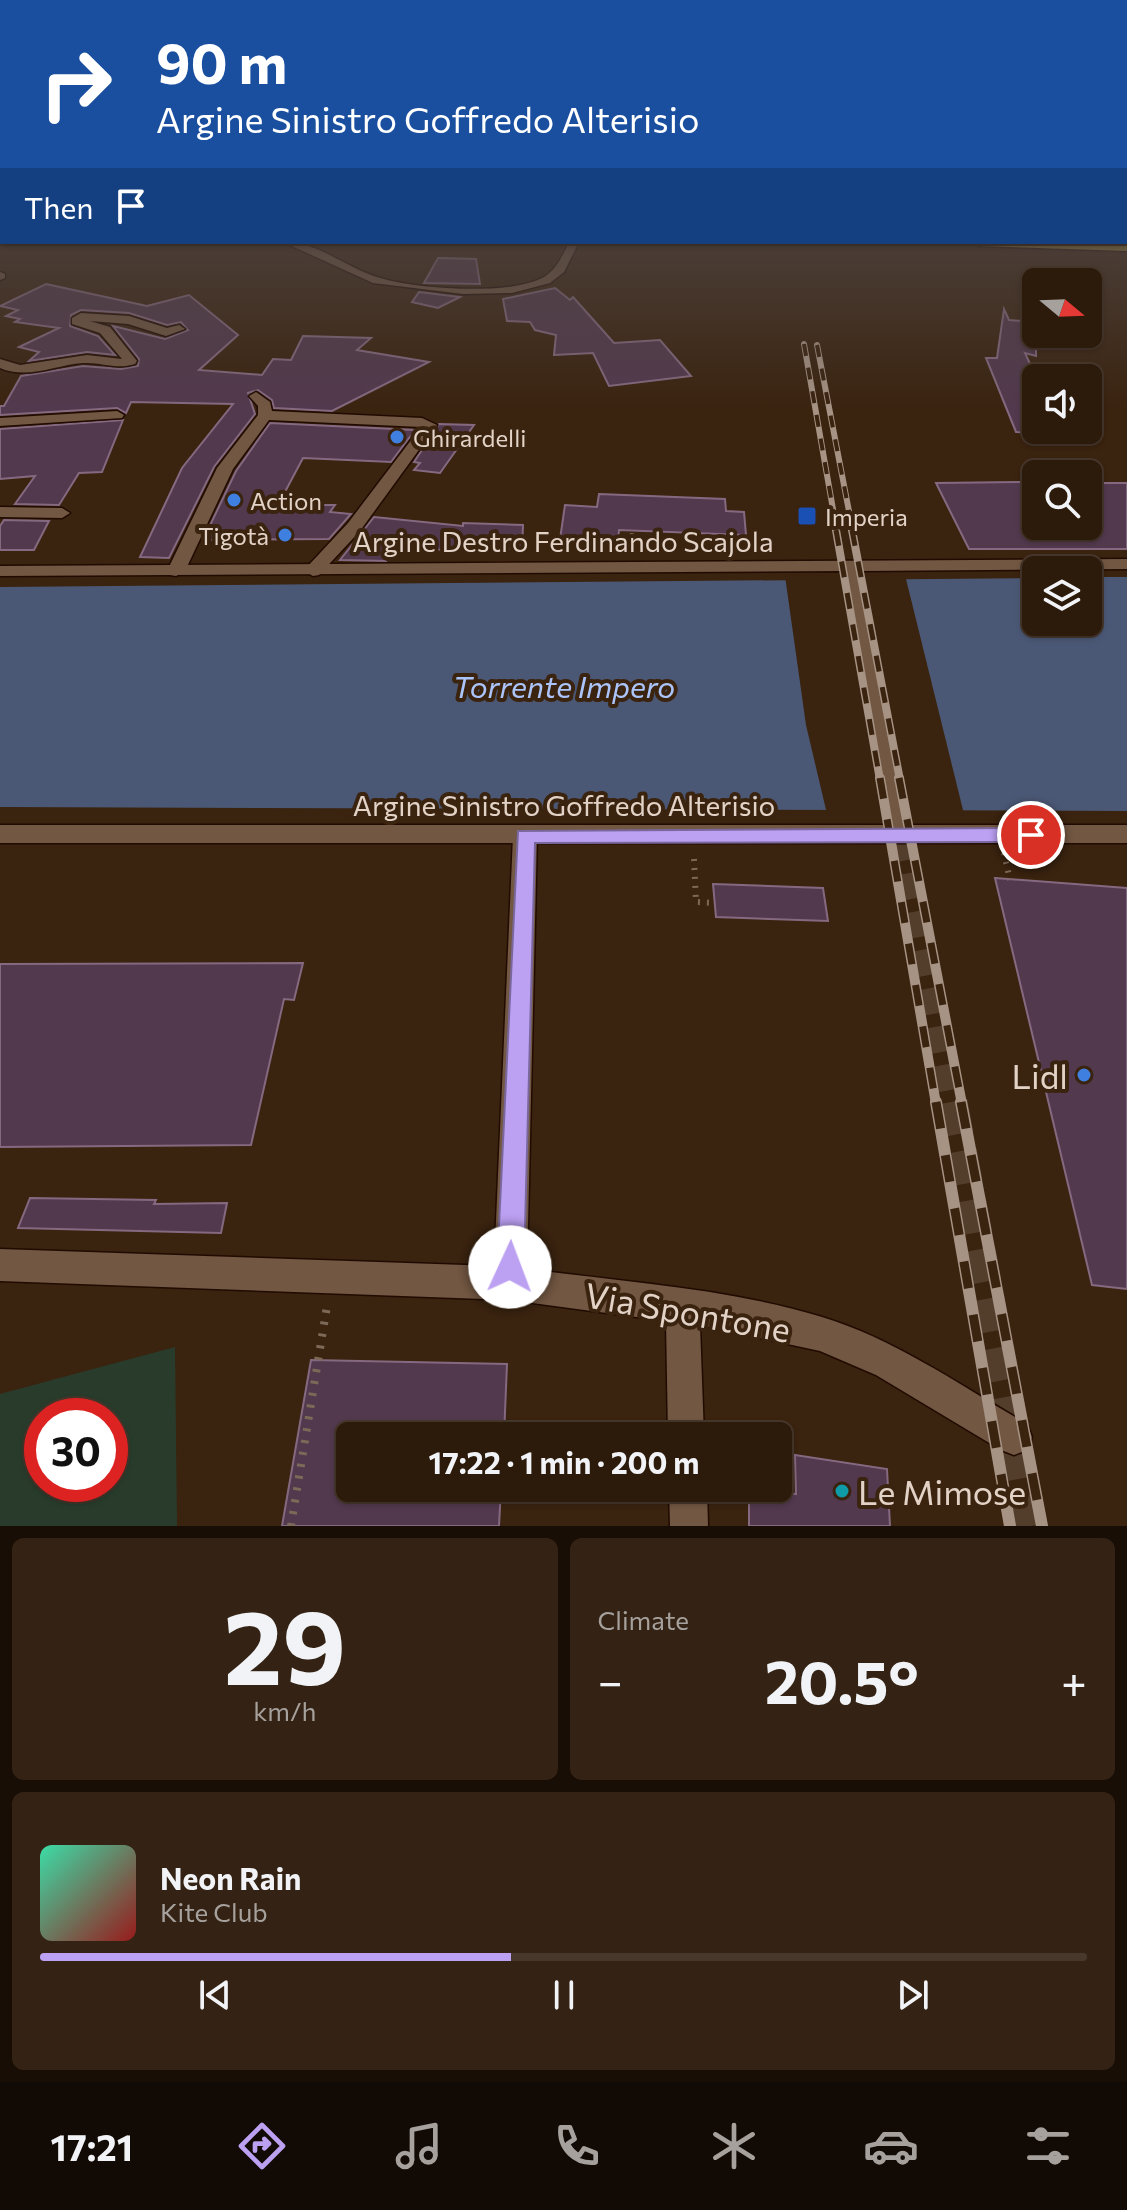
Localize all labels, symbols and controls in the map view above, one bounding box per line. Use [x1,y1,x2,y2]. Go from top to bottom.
text: 90 m [156,27,287,96]
icon: right [24,32,128,136]
text: Argine Sinistro Goffredo Alterisio [156,96,699,140]
icon: arrive [109,184,153,228]
text: Then [24,188,93,225]
north arrow [1022,268,1102,348]
map controls [1022,268,1102,636]
button: sound [1022,364,1102,444]
place label: Ghirardelli [413,423,526,452]
marker: Ghirardelli [388,428,406,446]
button: search [1022,460,1102,540]
place label: Action [250,486,322,515]
marker: Action [225,491,243,509]
place label: Imperia [825,502,908,531]
marker: Imperia [796,505,818,527]
place label: Tigotà [198,521,269,550]
street label: Argine Destro Ferdinando Scajola [352,524,774,558]
marker: Tigotà [276,526,294,544]
button: layers [1022,556,1102,636]
water label: Torrente Impero [453,667,675,704]
street label: Argine Sinistro Goffredo Alterisio [353,788,775,822]
pin [997,801,1065,869]
icon: arrive [1009,813,1053,857]
place label: Lidl [1012,1054,1068,1096]
marker: Lidl [1075,1066,1093,1084]
position arrow [468,1225,552,1309]
street label: Via Spontone [582,1272,794,1350]
speed limit sign: 30 [24,1398,128,1502]
text: 17:22 · 1 min · 200 m [429,1443,699,1480]
place label: Le Mimose [858,1470,1026,1512]
marker: Le Mimose [833,1482,851,1500]
text: 29 [223,1579,346,1706]
text: Climate [598,1604,689,1635]
text: 20.5° [765,1643,919,1716]
text: − [598,1653,623,1707]
text: + [1061,1653,1087,1707]
text: km/h [253,1695,316,1726]
text: Neon Rain [160,1859,301,1896]
text: Kite Club [160,1896,268,1927]
icon: previous [193,1973,237,2017]
icon: pause [542,1973,586,2017]
icon: next [891,1973,935,2017]
icon: directions [234,2118,290,2174]
icon: music [391,2118,447,2174]
icon: phone [549,2118,605,2174]
icon: climate [706,2118,762,2174]
icon: car [863,2118,919,2174]
icon: filters [1020,2118,1076,2174]
text: 17:21 [51,2124,133,2168]

